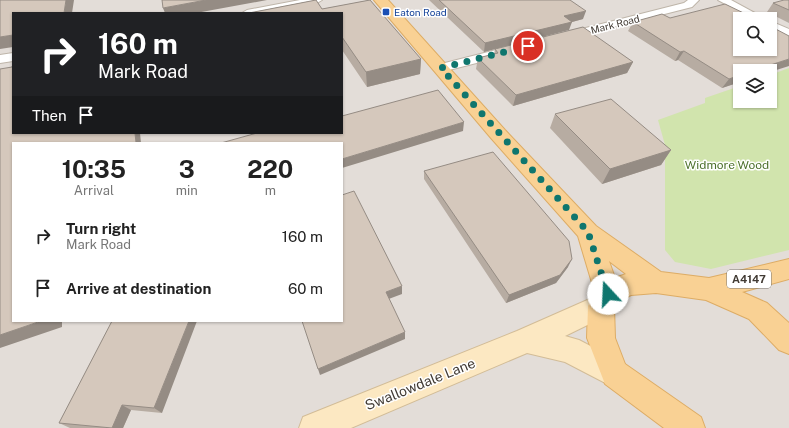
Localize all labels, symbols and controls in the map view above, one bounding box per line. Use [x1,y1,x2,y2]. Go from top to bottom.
place label: Eaton Road [394,6,447,18]
marker: Eaton Road [381,7,391,17]
street label: Mark Road [589,12,641,36]
map controls [733,12,777,108]
button: search [733,12,777,56]
text: 160 m [98,27,178,60]
icon: right [32,28,84,80]
pin [511,29,545,63]
icon: arrive [517,35,539,57]
text: Mark Road [98,61,188,82]
button: layers [733,64,777,108]
icon: arrive [75,104,97,126]
text: Then [32,107,67,124]
text: 10:35 [62,155,126,183]
text: 3 [179,155,195,183]
text: 220 [247,155,293,183]
park label: Widmore Wood [685,158,769,172]
text: Arrival [74,183,114,198]
text: min [176,183,198,198]
text: m [265,183,276,198]
text: Turn right [66,220,136,237]
icon: right [32,225,54,247]
text: 160 m [282,228,323,245]
text: Mark Road [66,237,131,252]
road number: A4147 [727,270,771,288]
position arrow [587,273,629,315]
icon: arrive [32,277,54,299]
text: Arrive at destination [66,280,211,297]
text: 60 m [288,280,323,297]
street label: Swallowdale Lane [363,355,477,413]

